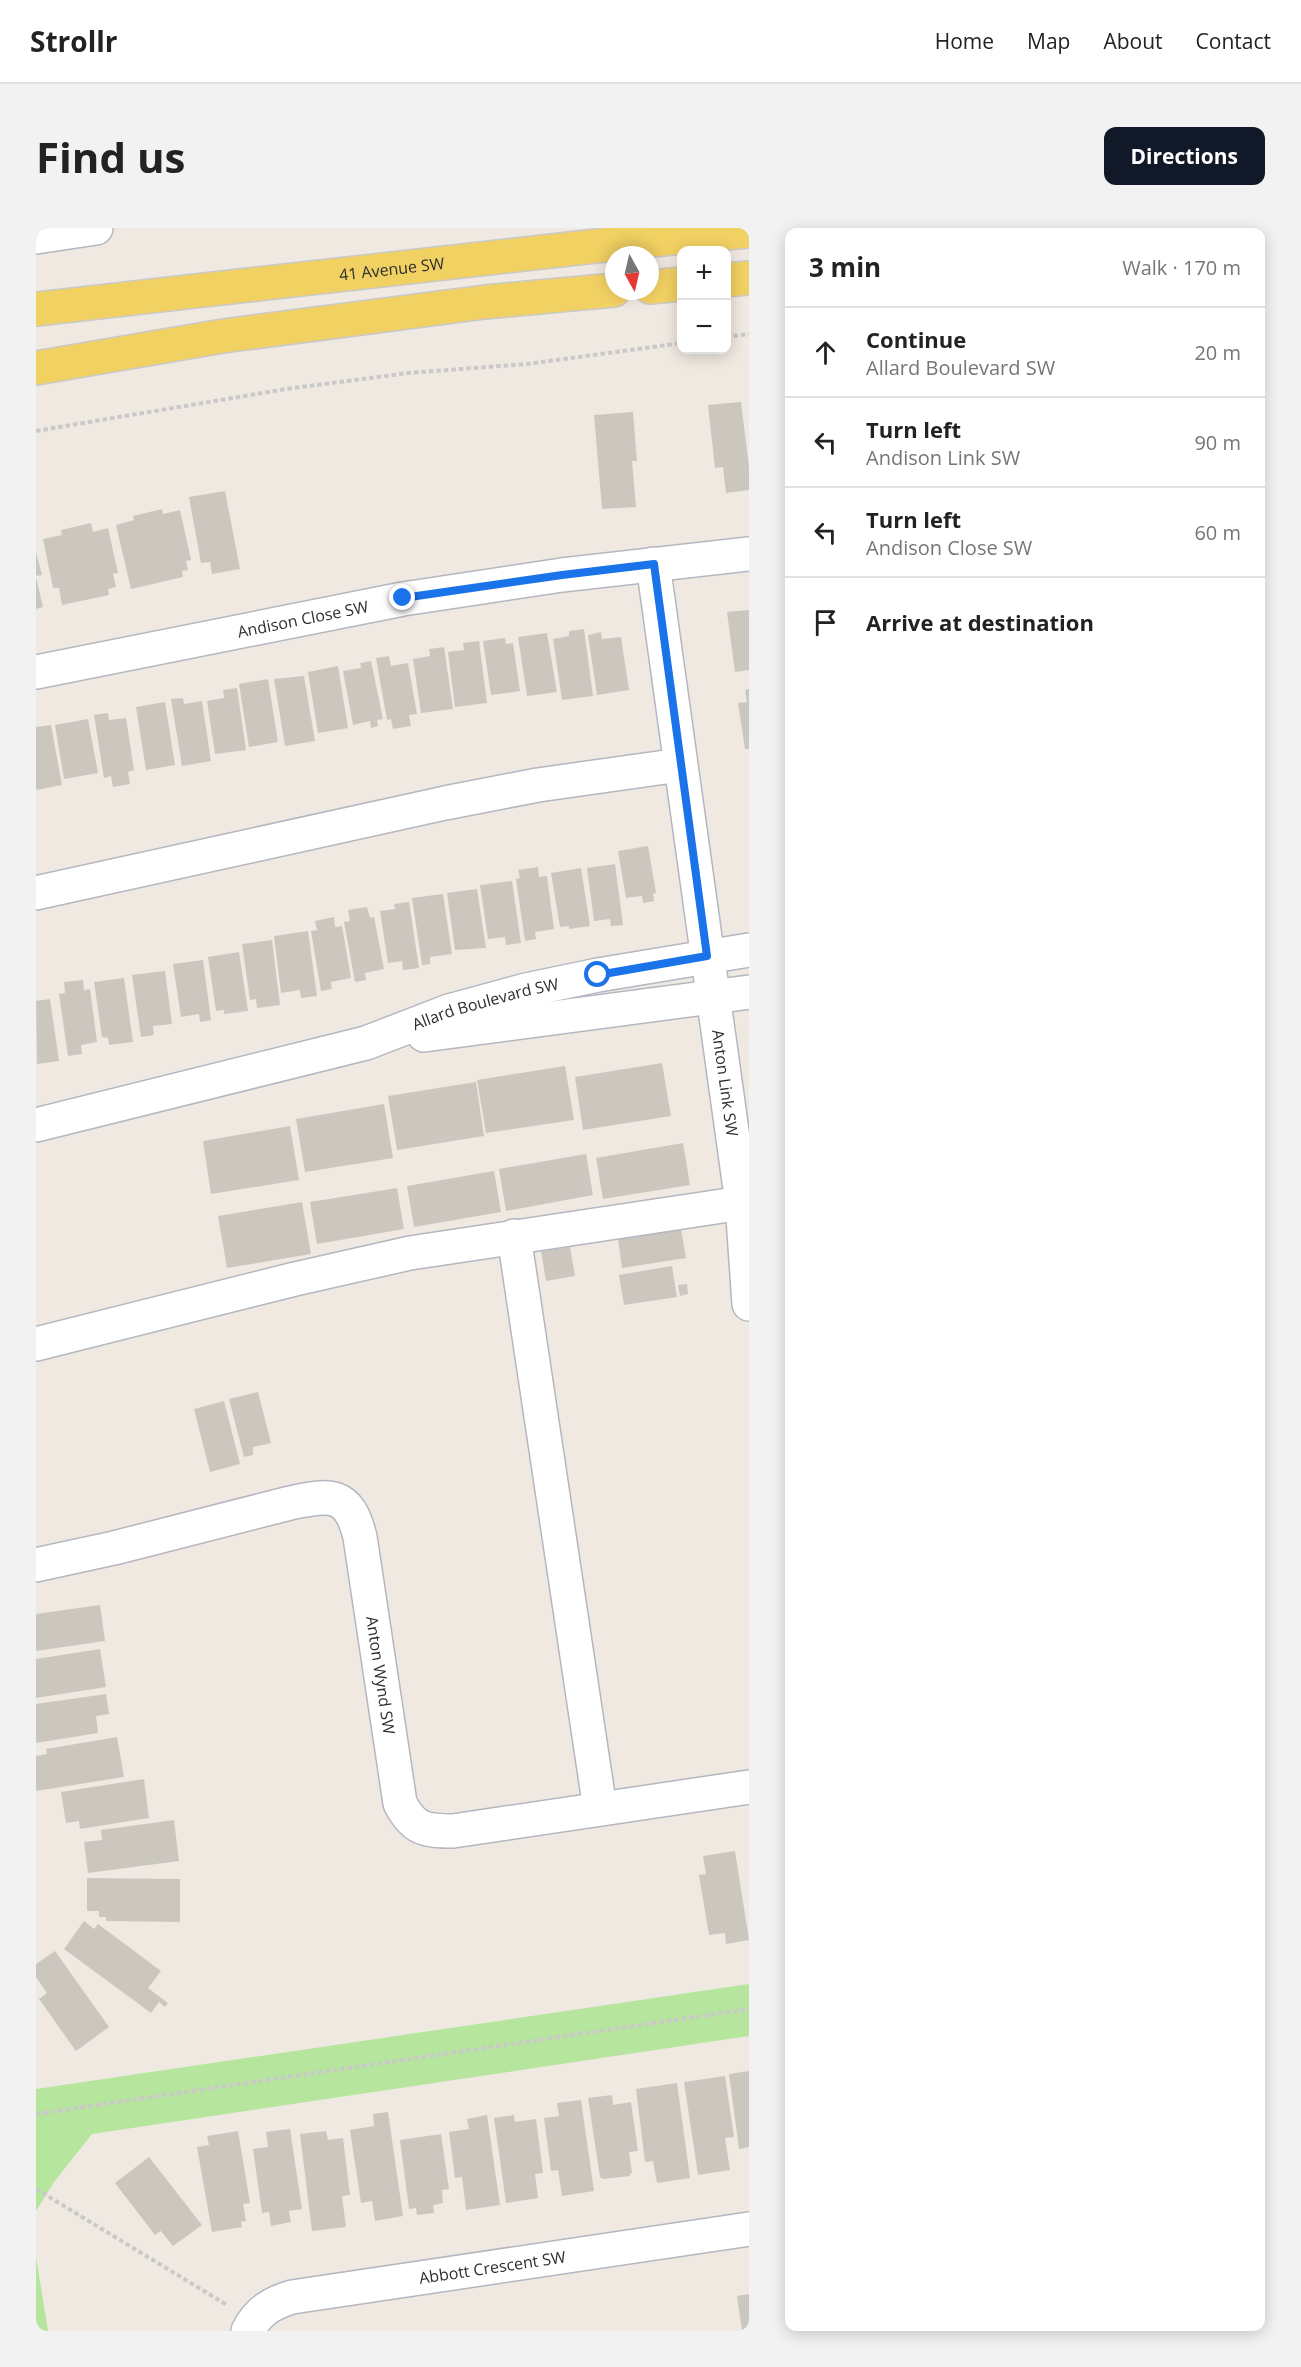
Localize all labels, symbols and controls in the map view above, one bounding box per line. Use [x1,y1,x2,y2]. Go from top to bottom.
text: Strollr [30,22,117,60]
text: Home [935,27,994,55]
text: Map [1027,27,1070,55]
text: About [1103,27,1163,55]
text: Contact [1196,27,1271,55]
button: Directions [1104,127,1265,185]
text: Find us [36,128,185,185]
north arrow [605,246,659,300]
map controls [677,246,731,354]
button: + [677,246,731,300]
text: 3 min [809,249,881,285]
street label: 41 Avenue SW [338,252,446,286]
text: Walk · 170 m [1122,254,1241,281]
button: − [677,300,731,354]
text: Continue [866,324,966,354]
icon: ahead [809,336,842,369]
text: 20 m [1194,339,1241,366]
text: Allard Boulevard SW [866,354,1055,381]
text: Turn left [866,414,961,444]
icon: left [809,426,842,459]
text: 90 m [1194,429,1241,456]
text: Andison Link SW [866,444,1020,471]
text: Turn left [866,504,961,534]
icon: left [809,516,842,549]
text: 60 m [1194,519,1241,546]
text: Andison Close SW [866,534,1032,561]
route end [389,584,415,610]
street label: Andison Close SW [235,595,370,643]
icon: arrive [809,606,842,639]
text: Arrive at destination [866,607,1094,637]
route start [584,961,610,987]
street label: Allard Boulevard SW [409,972,561,1035]
street label: Anton Link SW [707,1028,744,1138]
street label: Anton Wynd SW [361,1614,401,1736]
street label: Abbott Crescent SW [418,2245,567,2289]

